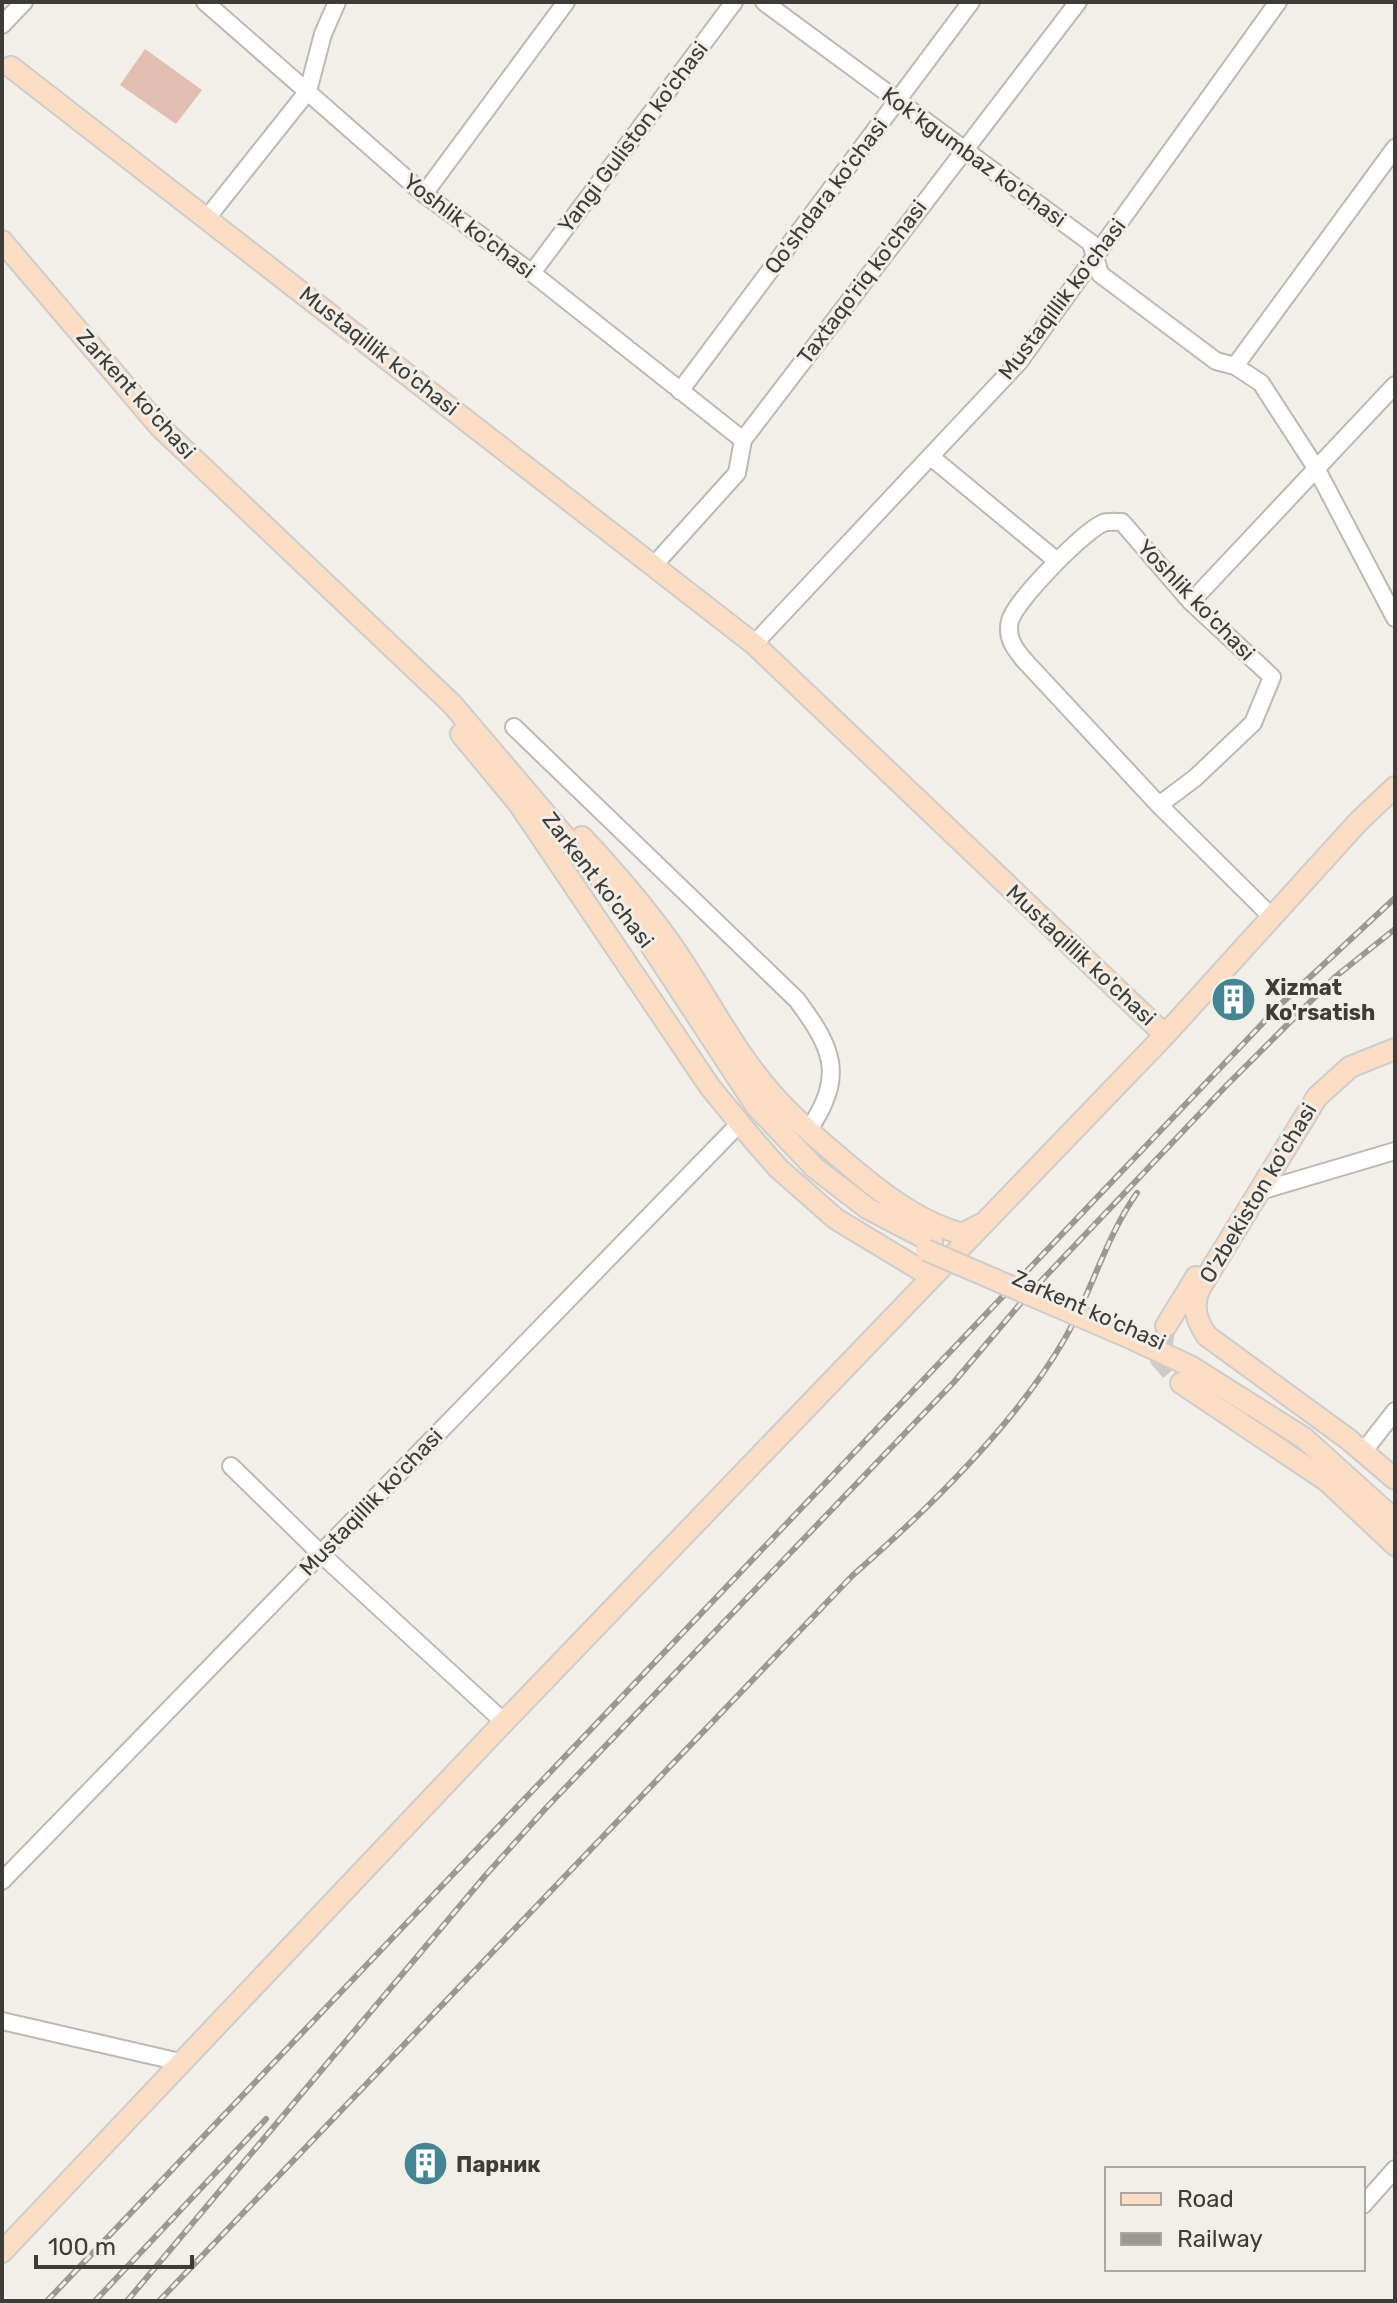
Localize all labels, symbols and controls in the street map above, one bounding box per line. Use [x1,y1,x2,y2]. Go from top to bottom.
street label: Yangi Guliston ko'chasi [552,36,714,238]
street label: Kok'kgumbaz ko'chasi [877,81,1071,233]
street label: Qo'shdara ko'chasi [759,113,893,279]
street label: Yoshlik ko'chasi [398,168,540,284]
street label: Taxtaqo'riq ko'chasi [791,195,933,369]
street label: Mustaqillik ko'chasi [993,213,1131,385]
street label: Mustaqillik ko'chasi [294,280,464,422]
street label: Zarkent ko'chasi [71,324,201,464]
street label: Yoshlik ko'chasi [1131,534,1261,666]
street label: Zarkent ko'chasi [537,807,659,953]
street label: Mustaqillik ko'chasi [1001,879,1161,1031]
place label: Xizmat Ko'rsatish [1265,974,1375,1026]
building icon: Xizmat Ko'rsatish [1210,976,1258,1024]
street label: O'zbekiston ko'chasi [1194,1098,1322,1288]
street label: Zarkent ko'chasi [1008,1264,1170,1356]
street label: Mustaqillik ko'chasi [294,1423,448,1581]
building icon: Парник [401,2140,449,2188]
place label: Парник [456,2151,541,2178]
legend [1105,2167,1365,2271]
text: Road [1177,2185,1234,2213]
scale bar [36,2219,192,2269]
text: Railway [1177,2225,1263,2253]
text: 100 m [48,2233,116,2261]

